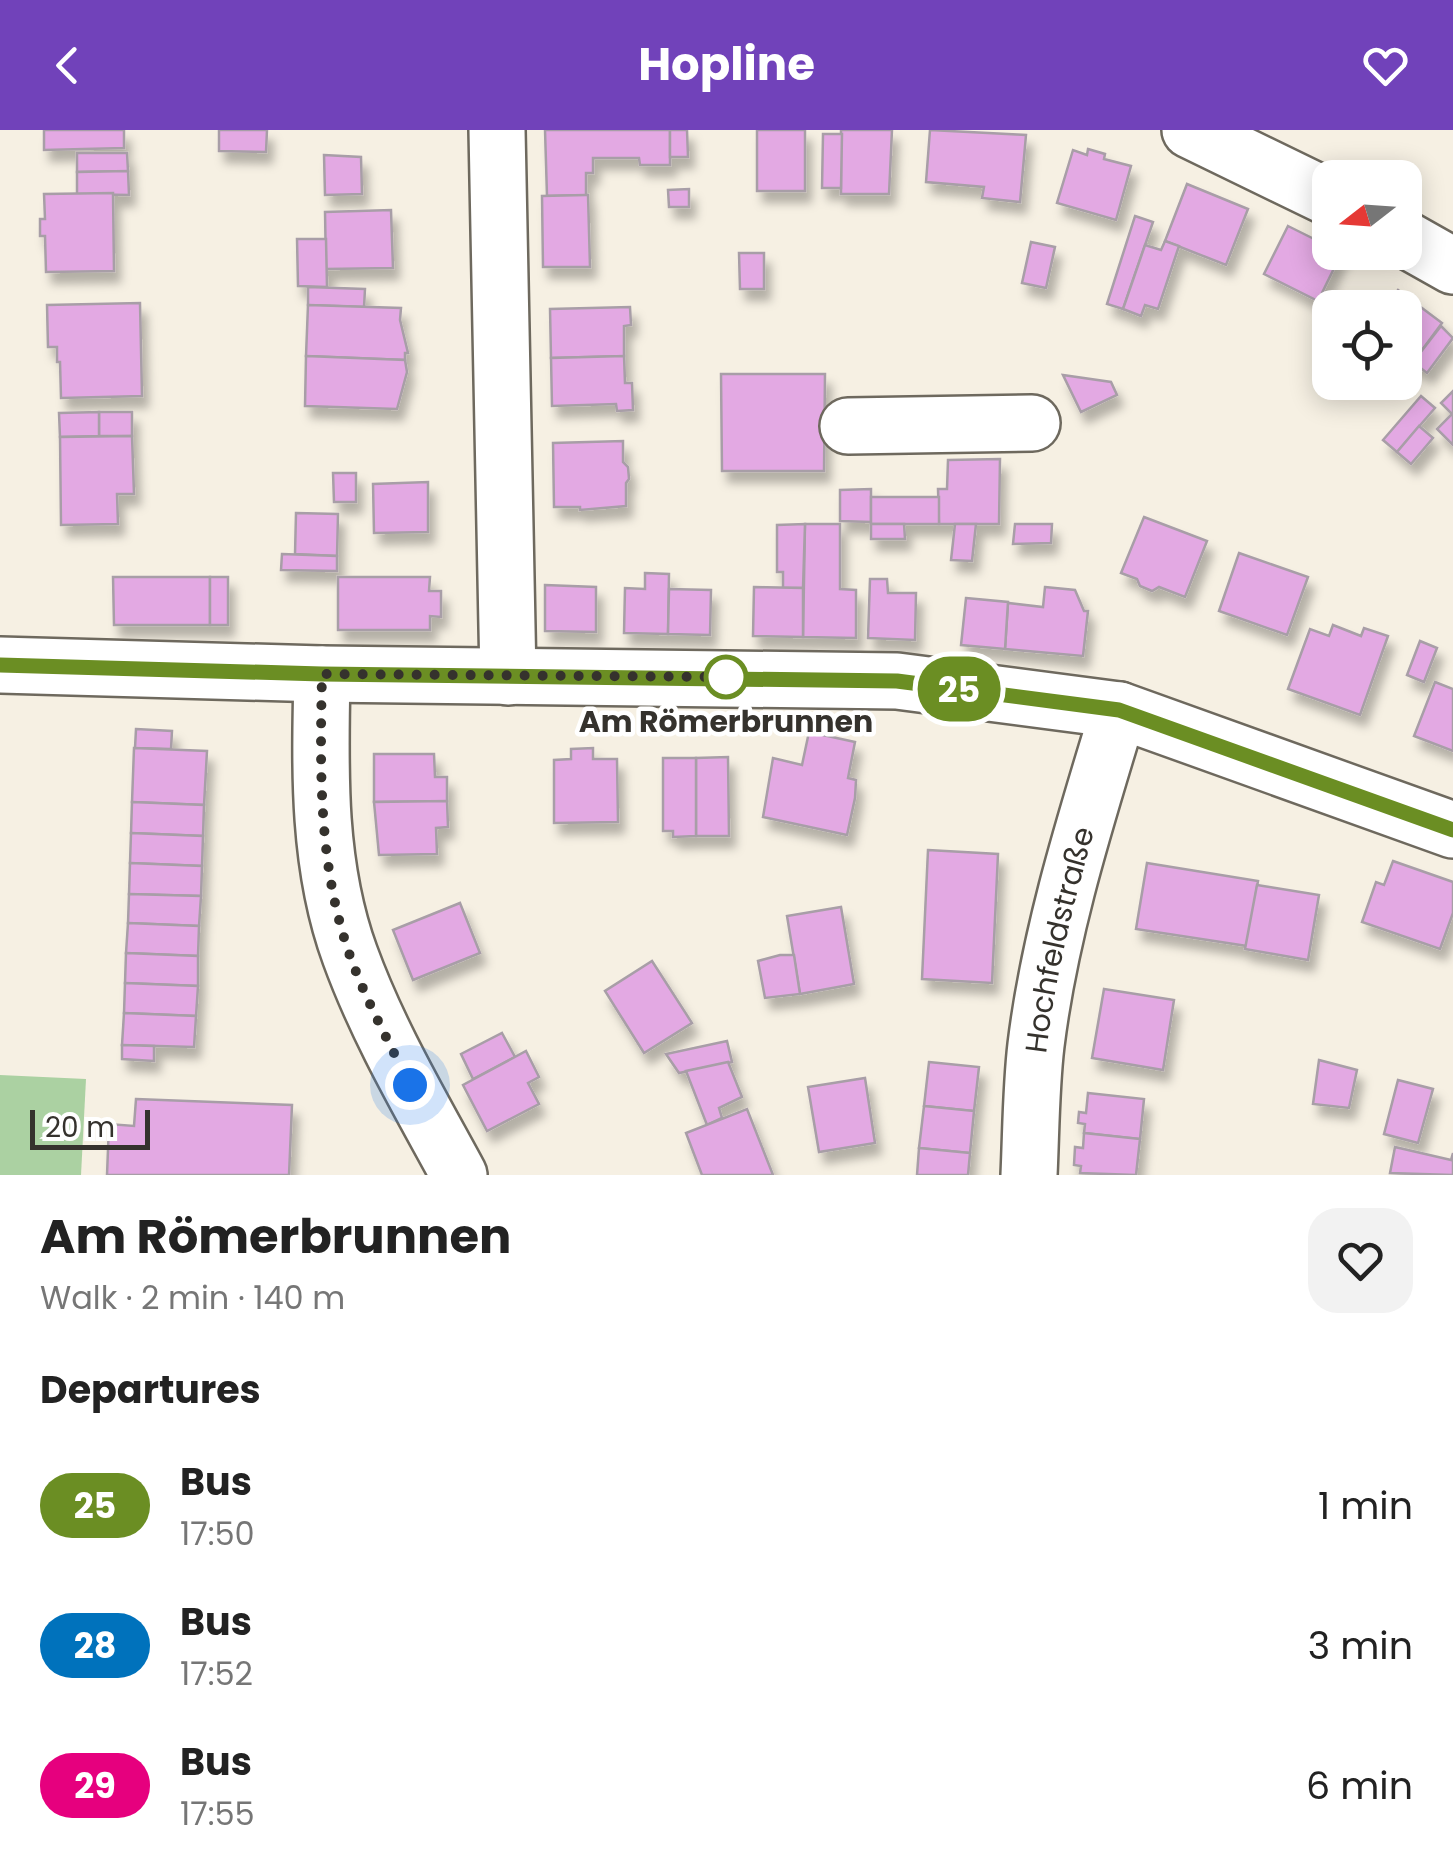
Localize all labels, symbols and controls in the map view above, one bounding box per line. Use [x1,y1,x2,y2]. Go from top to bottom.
text: Hopline [638,33,815,96]
icon: back [40,38,95,93]
icon: heart [1358,38,1413,93]
north arrow [1312,160,1422,270]
map controls [1312,160,1422,400]
button: locate [1312,290,1422,400]
marker: Am Römerbrunnen [705,656,747,698]
line badge: 25 [914,656,1004,722]
text: 25 [938,665,980,714]
place label: Am Römerbrunnen [579,700,873,743]
street label: Hochfeldstraße [1014,821,1104,1055]
your location [385,1060,435,1110]
scale bar [30,1105,150,1150]
text: 20 m [45,1108,115,1147]
text: Am Römerbrunnen [40,1203,511,1270]
button: heart [1308,1208,1413,1313]
text: Walk · 2 min · 140 m [40,1275,345,1320]
text: Departures [40,1363,261,1416]
text: Bus [180,1455,252,1508]
text: 1 min [1318,1479,1413,1532]
text: 25 [74,1481,116,1530]
text: 17:50 [180,1511,255,1556]
text: Bus [180,1595,252,1648]
text: 3 min [1308,1619,1413,1672]
text: 28 [74,1621,116,1670]
text: 17:52 [180,1651,253,1696]
text: Bus [180,1735,252,1788]
text: 6 min [1306,1759,1413,1812]
text: 29 [74,1761,116,1810]
text: 17:55 [180,1791,255,1836]

